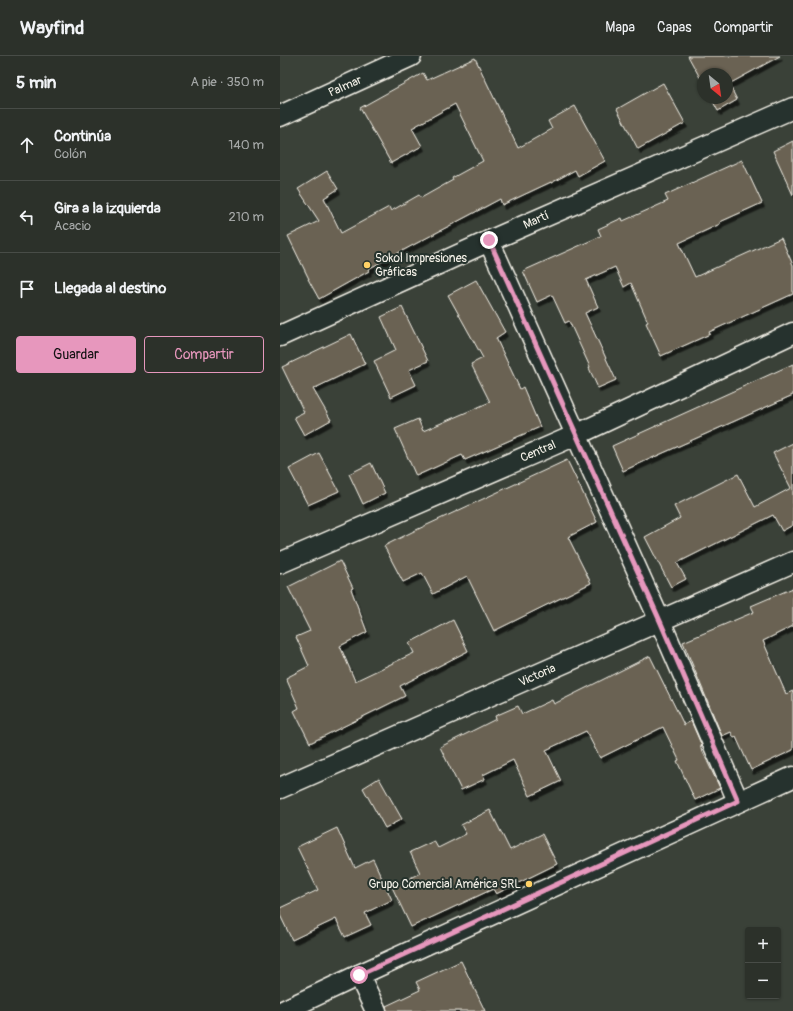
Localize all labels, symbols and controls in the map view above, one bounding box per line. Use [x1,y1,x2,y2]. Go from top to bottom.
text: Wayfind [20,16,84,40]
text: Mapa [605,19,635,36]
text: Capas [657,19,692,36]
text: Compartir [714,19,773,36]
north arrow [697,68,733,104]
text: 5 min [16,72,56,93]
street label: Palmar [326,72,365,100]
text: A pie · 350 m [190,74,264,90]
text: Continúa [54,127,111,146]
icon: ahead [16,134,38,156]
text: 140 m [228,137,264,153]
text: Colón [54,146,87,162]
text: Gira a la izquierda [54,199,161,218]
icon: left [16,206,38,228]
street label: Martí [521,208,551,233]
text: 210 m [228,209,264,225]
text: Acacio [54,218,91,234]
route end [480,231,498,249]
place label: Sokol Impresiones Gráficas [375,251,468,280]
marker: Sokol Impresiones Gráficas [362,260,372,270]
icon: arrive [16,278,38,300]
text: Llegada al destino [54,279,166,298]
button: Guardar [16,336,136,373]
button: Compartir [144,336,264,373]
street label: Central [518,437,558,466]
street label: Victoria [516,661,558,690]
place label: Grupo Comercial América SRL [368,877,521,892]
marker: Grupo Comercial América SRL [524,879,534,889]
map controls [745,927,781,999]
button: + [745,927,781,963]
button: − [745,963,781,999]
route start [350,966,368,984]

